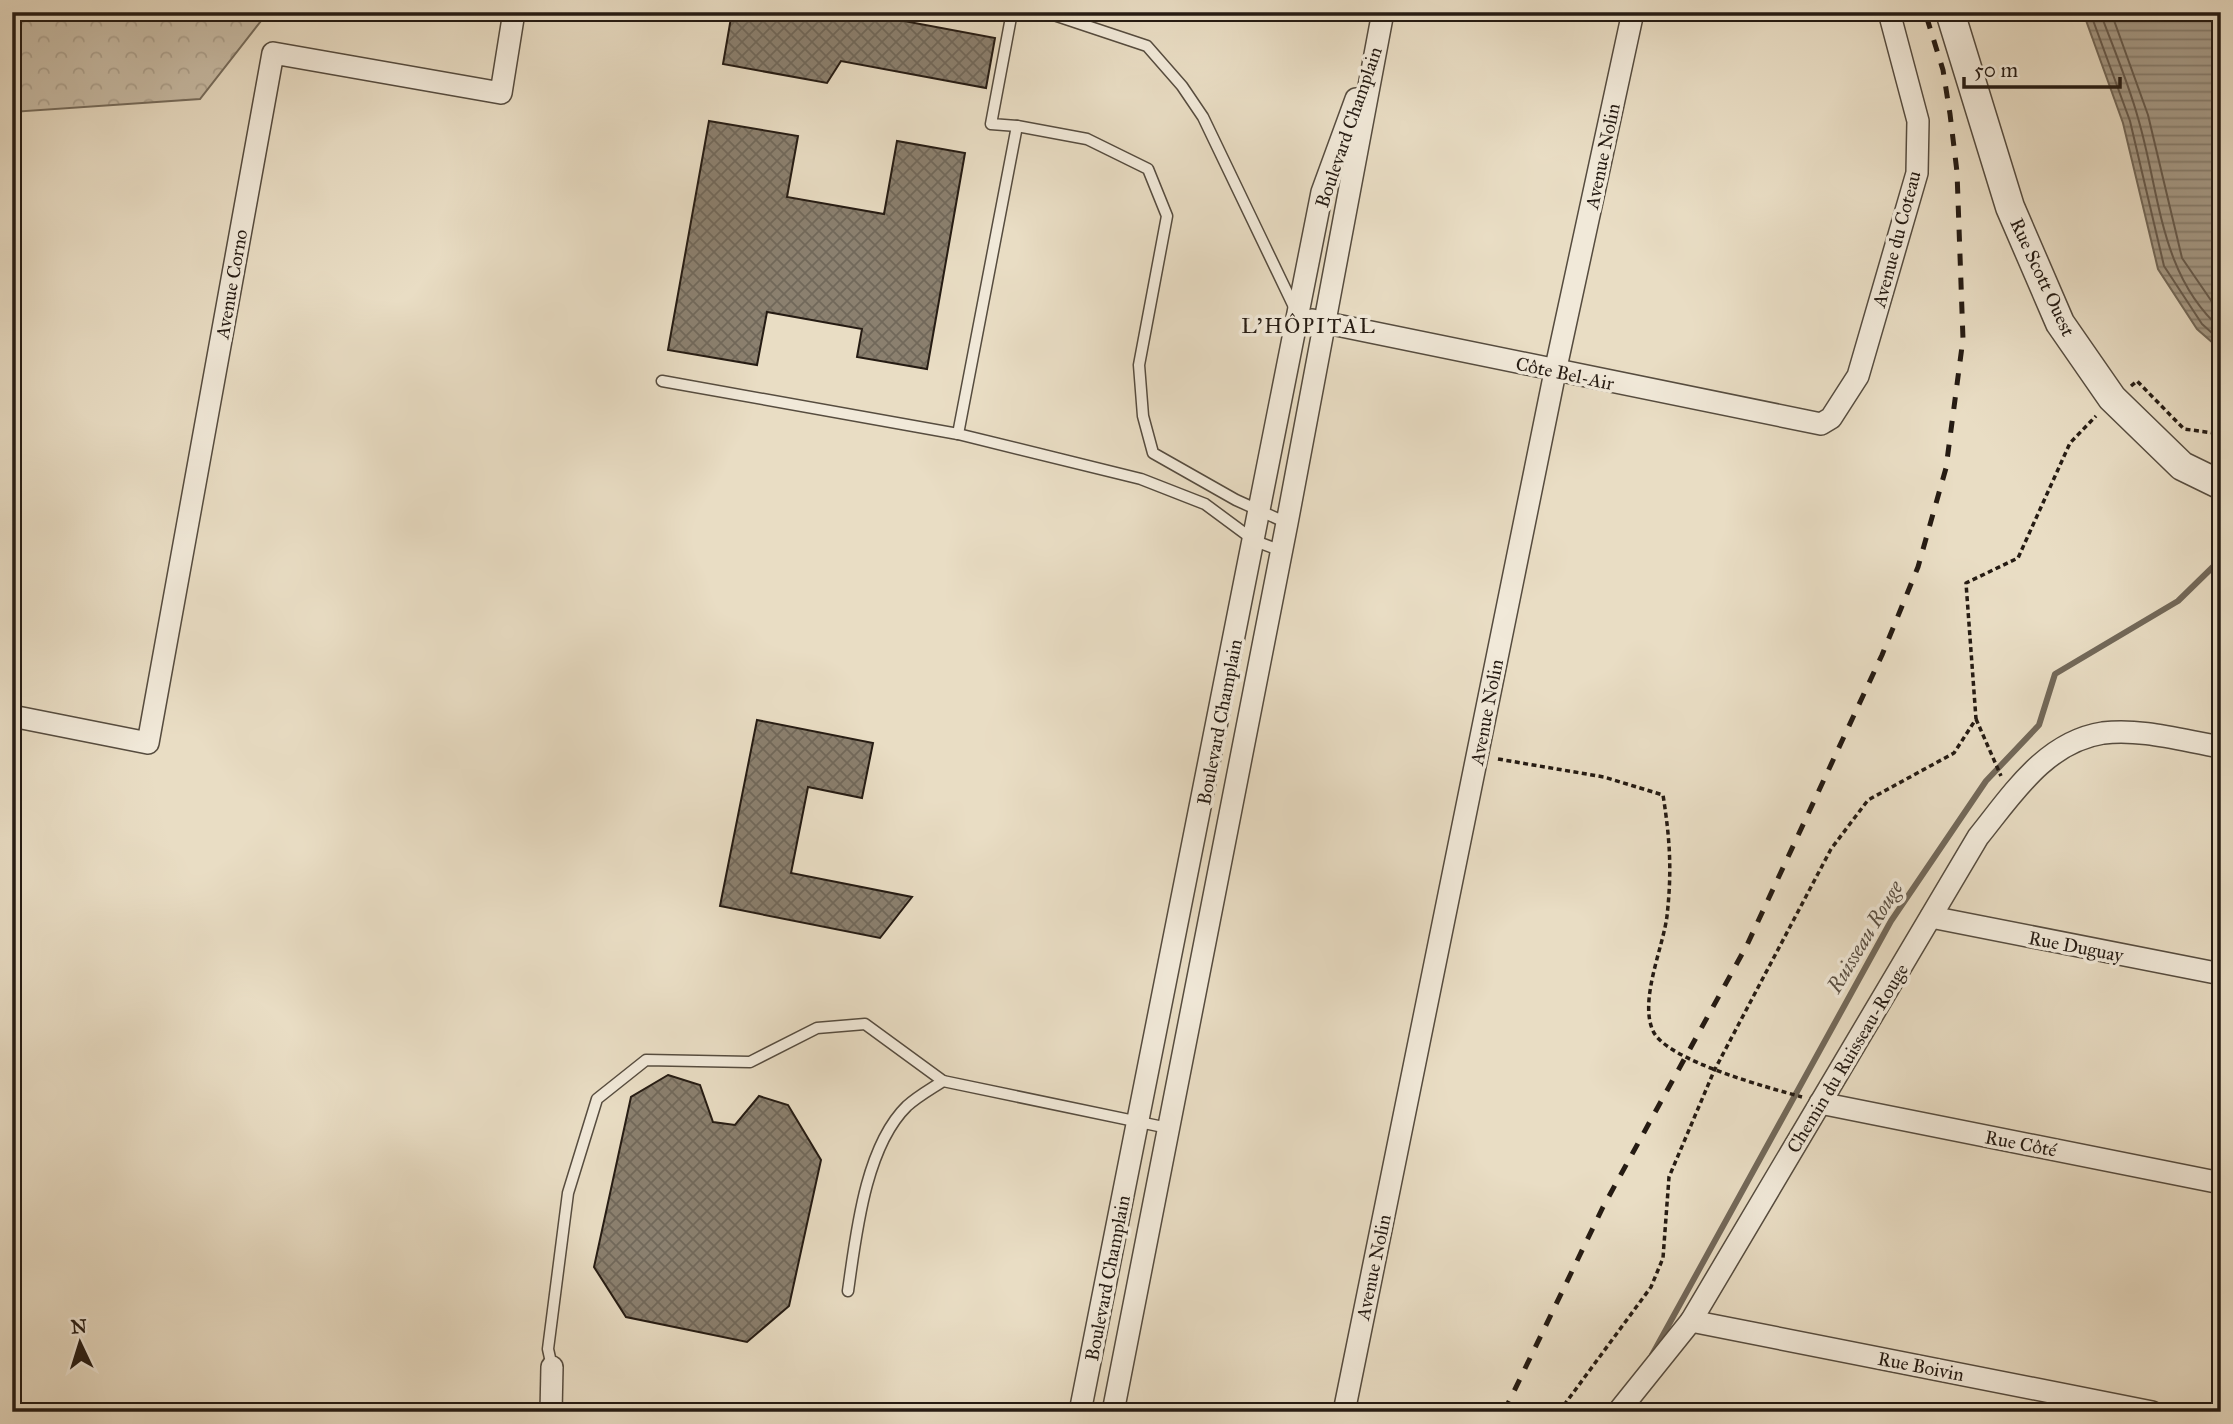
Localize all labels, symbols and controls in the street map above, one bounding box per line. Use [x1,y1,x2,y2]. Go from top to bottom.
street label: Boulevard Champlain [1310,44,1387,211]
scale bar [1964,46,2119,90]
text: 50 m [1974,57,2019,83]
street label: Avenue Nolin [1580,101,1625,212]
street label: Avenue du Coteau [1867,168,1926,311]
street label: Rue Scott Ouest [2005,214,2080,340]
street label: Avenue Corno [210,227,252,342]
district label: L'HÔPITAL [1241,313,1377,339]
street label: Côte Bel-Air [1514,352,1617,395]
street label: Boulevard Champlain [1192,637,1247,807]
street label: Avenue Nolin [1465,657,1508,768]
water label: Ruisseau Rouge [1821,875,1909,999]
street label: Rue Duguay [2026,926,2126,968]
street label: Chemin du Ruisseau-Rouge [1782,959,1914,1158]
street label: Rue Côté [1983,1125,2059,1162]
street label: Boulevard Champlain [1080,1193,1135,1363]
street label: Avenue Nolin [1351,1212,1396,1323]
north arrow [46,1308,116,1378]
text: N [70,1315,88,1339]
street label: Rue Boivin [1876,1347,1966,1386]

